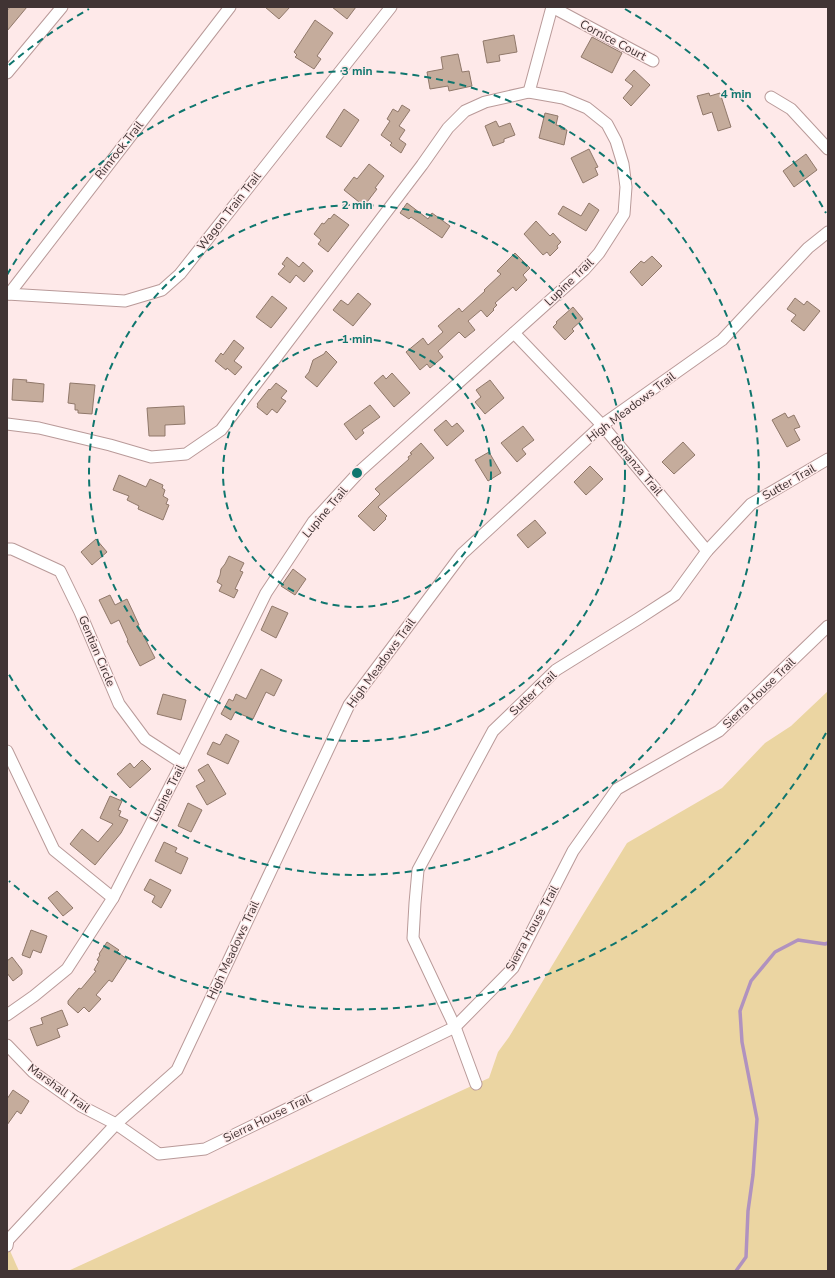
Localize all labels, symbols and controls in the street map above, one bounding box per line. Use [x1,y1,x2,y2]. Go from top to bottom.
street label: Cornice Court [577,16,650,65]
text: 3 min [341,63,373,79]
text: 4 min [720,86,752,102]
street label: Rimrock Trail [91,117,147,182]
street label: Wagon Train Trail [193,168,265,253]
text: 2 min [341,197,373,213]
street label: Lupine Trail [541,254,597,309]
text: 1 min [341,331,373,347]
street label: High Meadows Trail [583,368,679,446]
street label: Bonanza Trail [607,433,667,499]
street label: Sutter Trail [759,460,819,504]
centre of rings [350,466,364,480]
street label: Lupine Trail [299,483,351,541]
street label: Gentian Circle [75,613,119,689]
street label: High Meadows Trail [343,614,419,711]
street label: Sierra House Trail [719,654,799,732]
street label: Sutter Trail [506,667,560,719]
street label: Lupine Trail [146,761,189,824]
street label: Sierra House Trail [502,882,562,974]
street label: High Meadows Trail [203,897,263,1002]
street label: Marshall Trail [25,1060,94,1116]
street label: Sierra House Trail [221,1090,314,1146]

